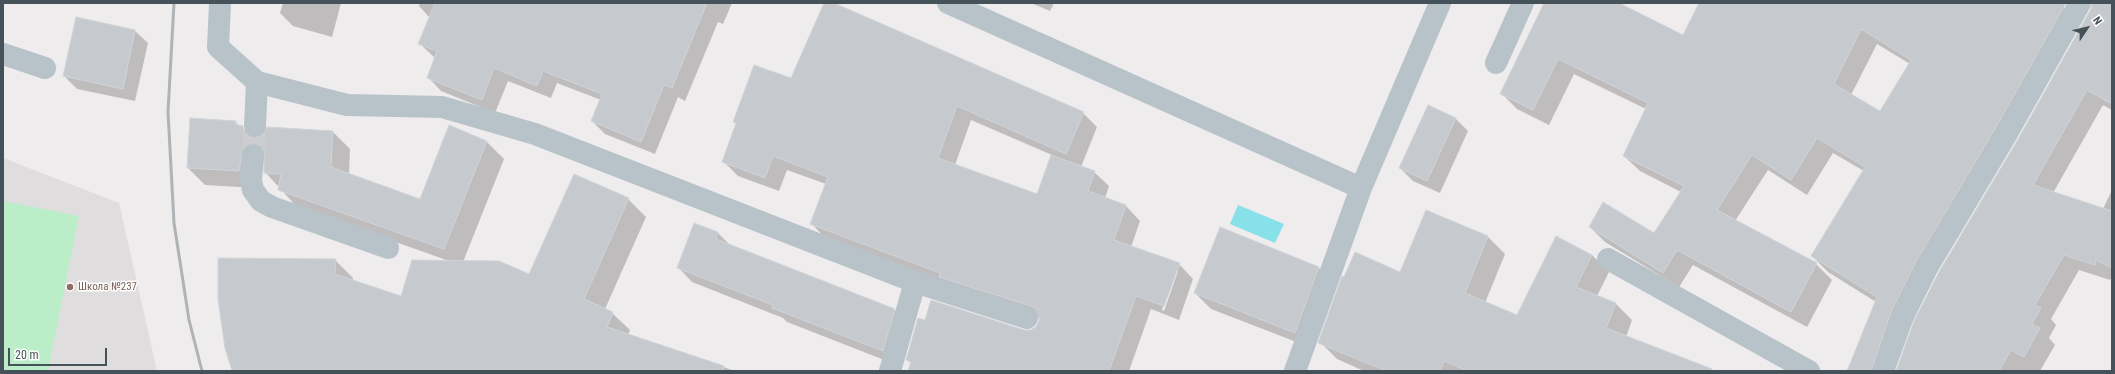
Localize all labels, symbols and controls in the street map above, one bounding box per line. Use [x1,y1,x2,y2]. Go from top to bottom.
north arrow [2067,8,2107,48]
text: N [2090,14,2104,27]
place label: Школа №237 [78,280,137,294]
marker: Школа №237 [65,282,75,292]
scale bar [10,340,109,366]
text: 20 m [15,348,39,362]

